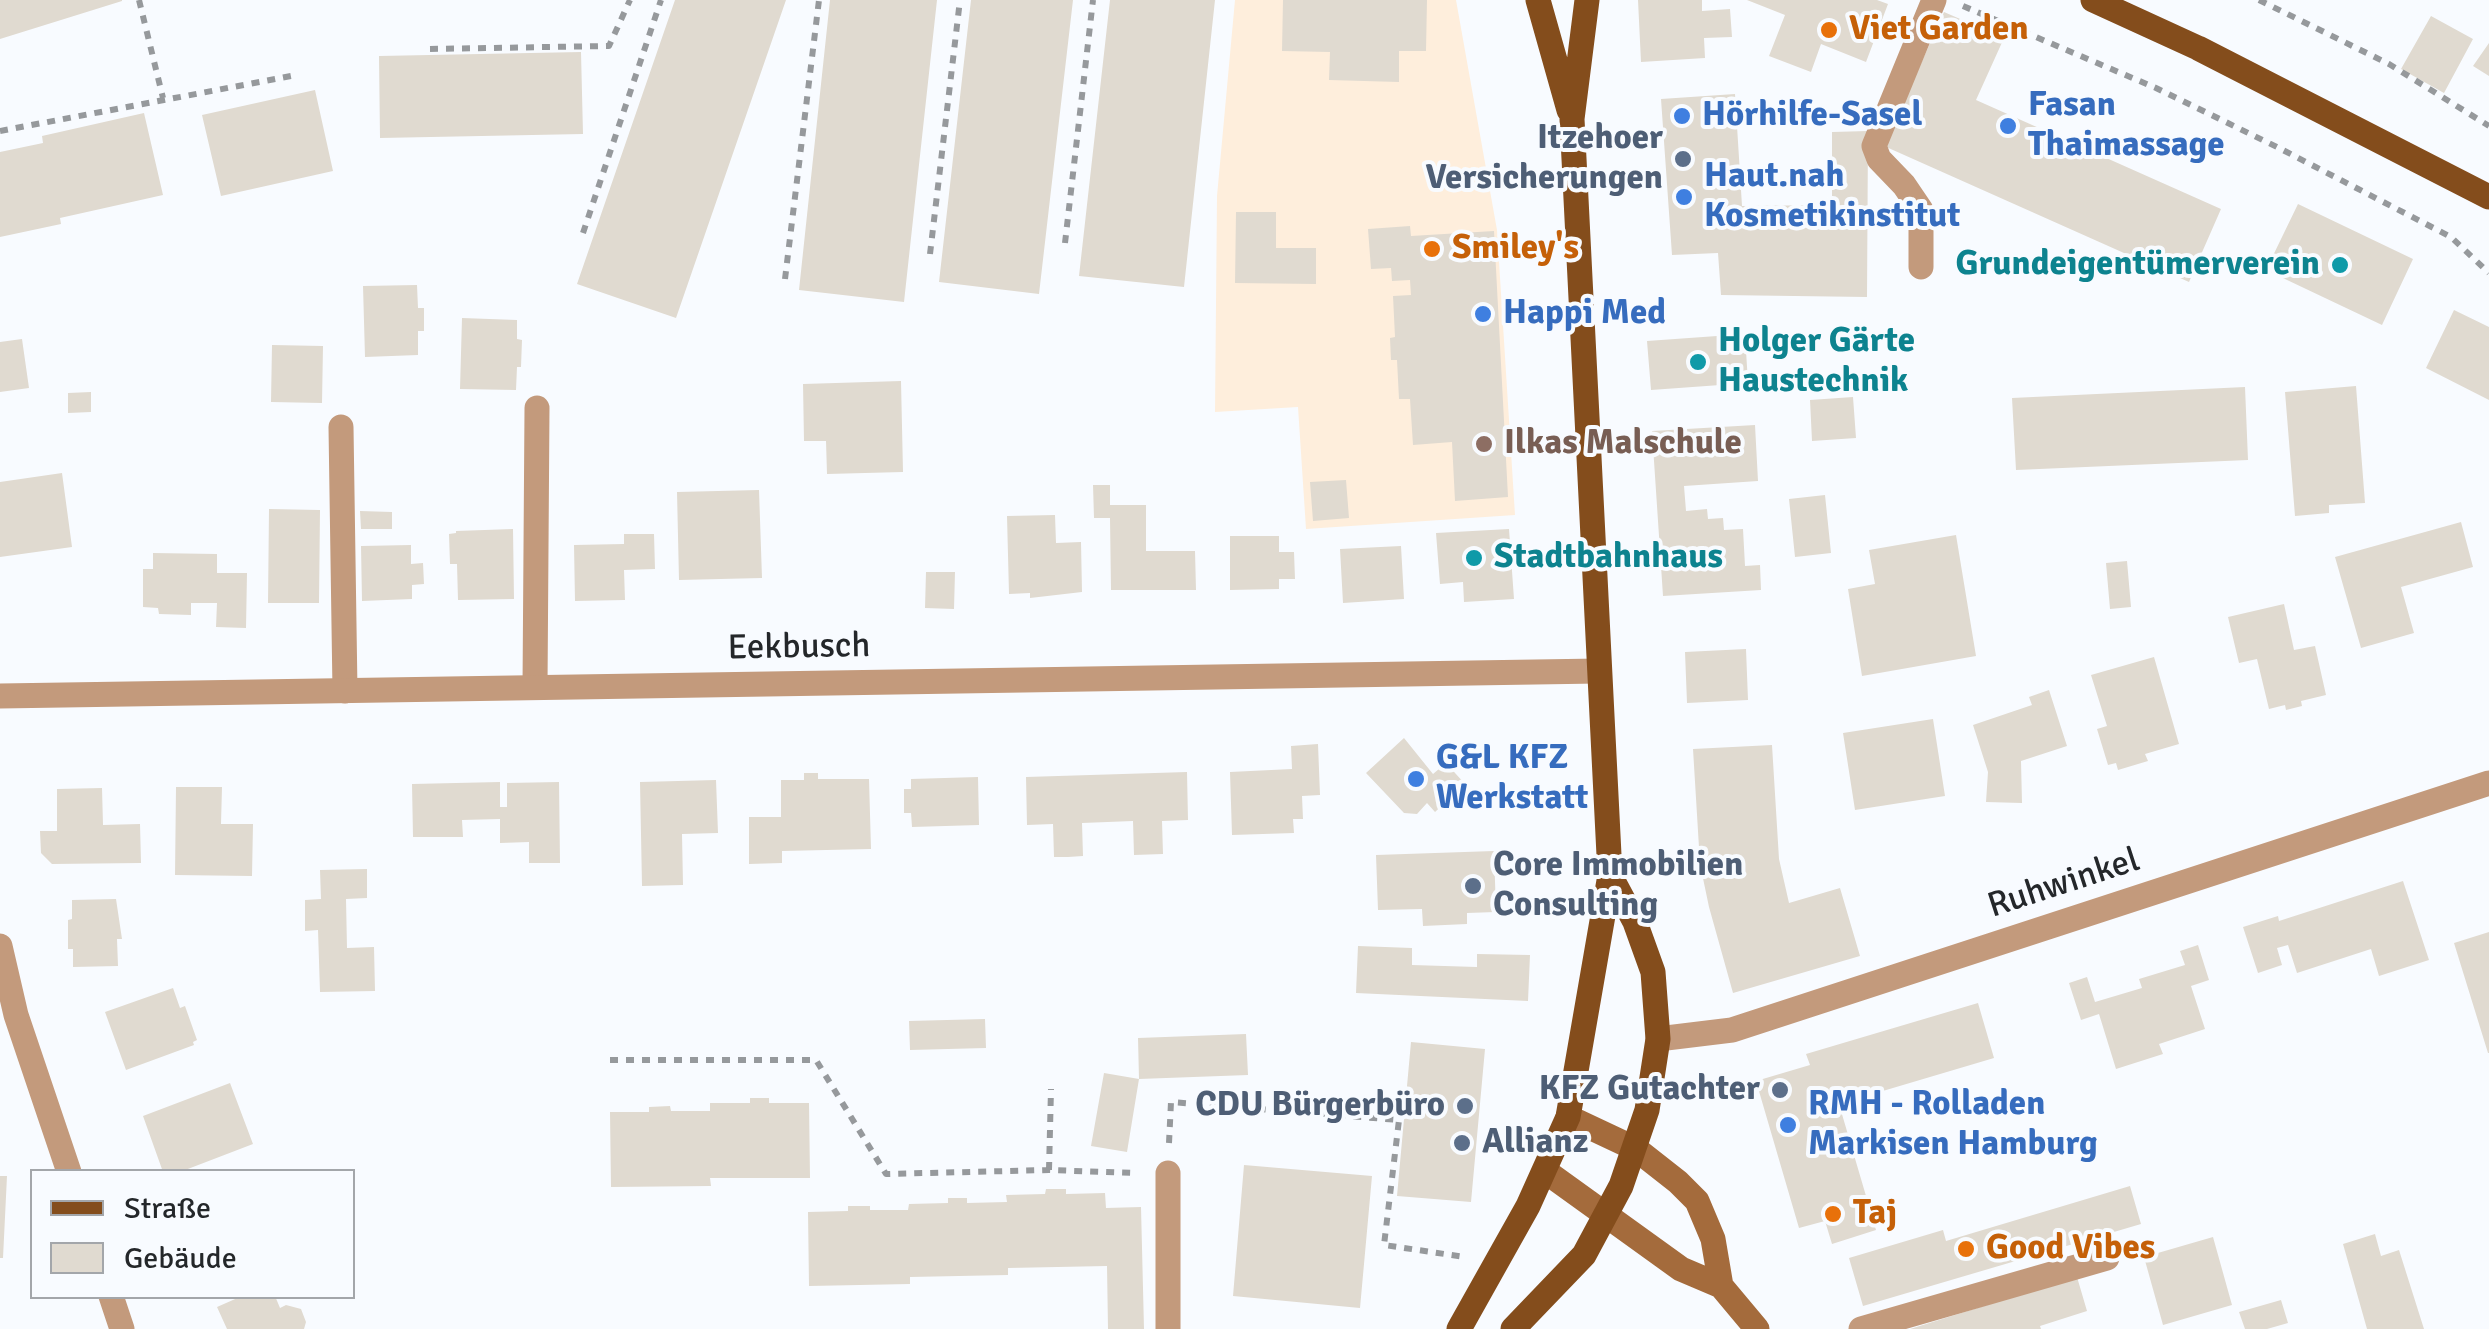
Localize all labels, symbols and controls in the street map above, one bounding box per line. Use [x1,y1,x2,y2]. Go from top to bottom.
place label: Viet Garden [1849,9,2029,51]
marker: Viet Garden [1818,19,1840,41]
place label: Fasan Thaimassage [2028,85,2225,167]
place label: Hörhilfe-Sasel [1702,95,1922,137]
marker: Hörhilfe-Sasel [1671,105,1693,127]
marker: Fasan Thaimassage [1997,115,2019,137]
place label: Itzehoer Versicherungen [1426,118,1663,200]
marker: Itzehoer Versicherungen [1672,148,1694,170]
place label: Haut.nah Kosmetikinstitut [1704,156,1960,238]
marker: Haut.nah Kosmetikinstitut [1673,186,1695,208]
place label: Smiley's [1452,228,1579,270]
marker: Smiley's [1421,238,1443,260]
place label: Grundeigentümerverein [1956,244,2320,286]
marker: Grundeigentümerverein [2329,254,2351,276]
place label: Happi Med [1503,293,1666,335]
marker: Happi Med [1472,303,1494,325]
place label: Holger Gärte Haustechnik [1718,321,1915,403]
marker: Holger Gärte Haustechnik [1687,351,1709,373]
place label: Ilkas Malschule [1504,423,1742,465]
marker: Ilkas Malschule [1473,433,1495,455]
place label: Stadtbahnhaus [1494,537,1723,579]
marker: Stadtbahnhaus [1463,547,1485,569]
street label: Eekbusch [727,626,871,670]
place label: G&L KFZ Werkstatt [1436,738,1588,820]
marker: G&L KFZ Werkstatt [1405,768,1427,790]
street label: Ruhwinkel [1983,840,2145,928]
place label: Core Immobilien Consulting [1493,845,1743,927]
marker: Core Immobilien Consulting [1462,875,1484,897]
place label: KFZ Gutachter [1539,1069,1760,1111]
marker: KFZ Gutachter [1769,1079,1791,1101]
place label: RMH - Rolladen Markisen Hamburg [1808,1084,2098,1166]
place label: CDU Bürgerbüro [1195,1085,1445,1127]
marker: CDU Bürgerbüro [1454,1095,1476,1117]
marker: RMH - Rolladen Markisen Hamburg [1777,1114,1799,1136]
place label: Allianz [1482,1122,1588,1164]
marker: Allianz [1451,1132,1473,1154]
legend [30,1169,355,1299]
text: Straße [124,1190,211,1227]
place label: Taj [1853,1193,1897,1235]
marker: Taj [1822,1203,1844,1225]
place label: Good Vibes [1986,1228,2155,1270]
marker: Good Vibes [1955,1238,1977,1260]
text: Gebäude [124,1240,237,1277]

